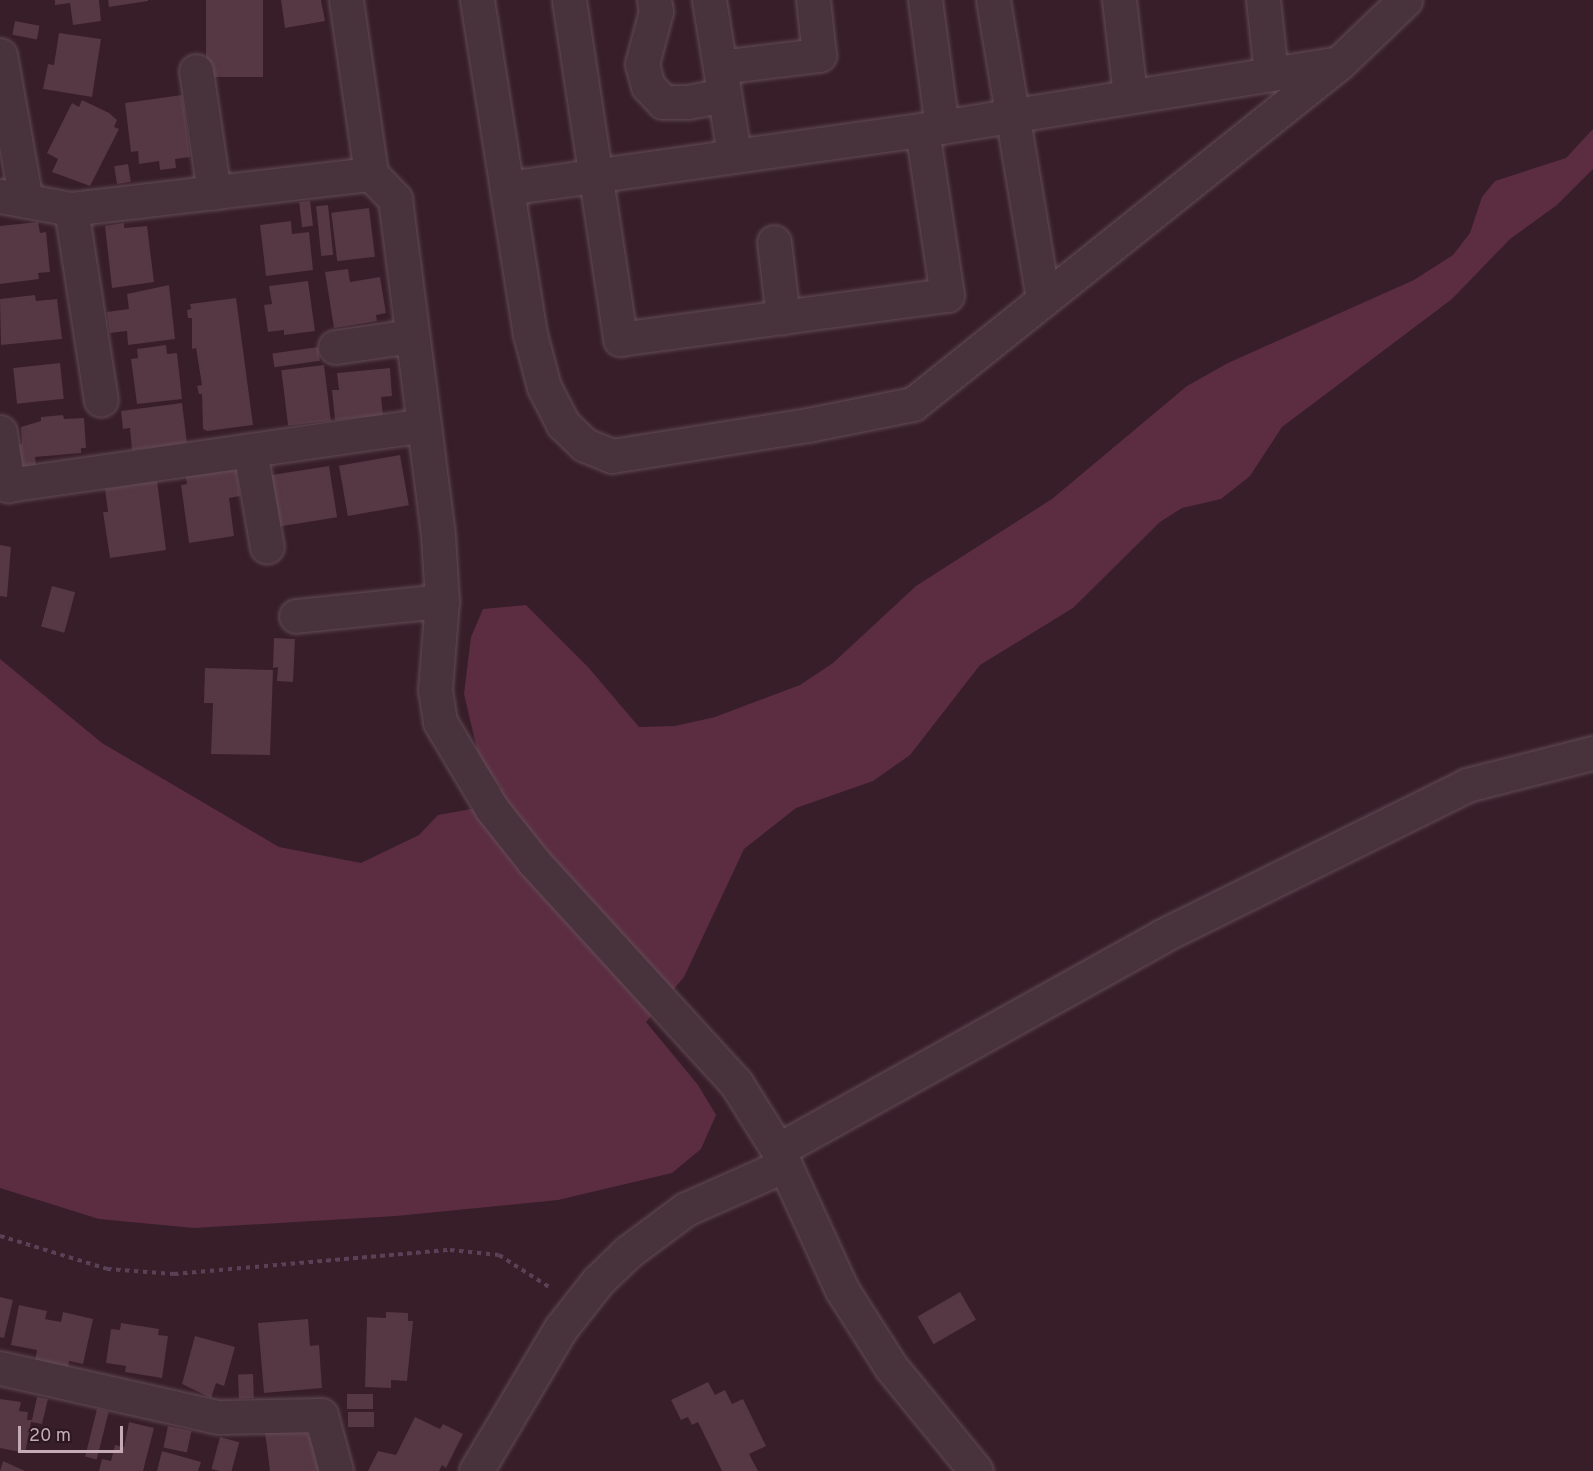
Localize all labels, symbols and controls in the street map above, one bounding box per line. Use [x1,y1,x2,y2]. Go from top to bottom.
scale bar [21,1414,126,1452]
text: 20 m [29,1425,71,1448]

